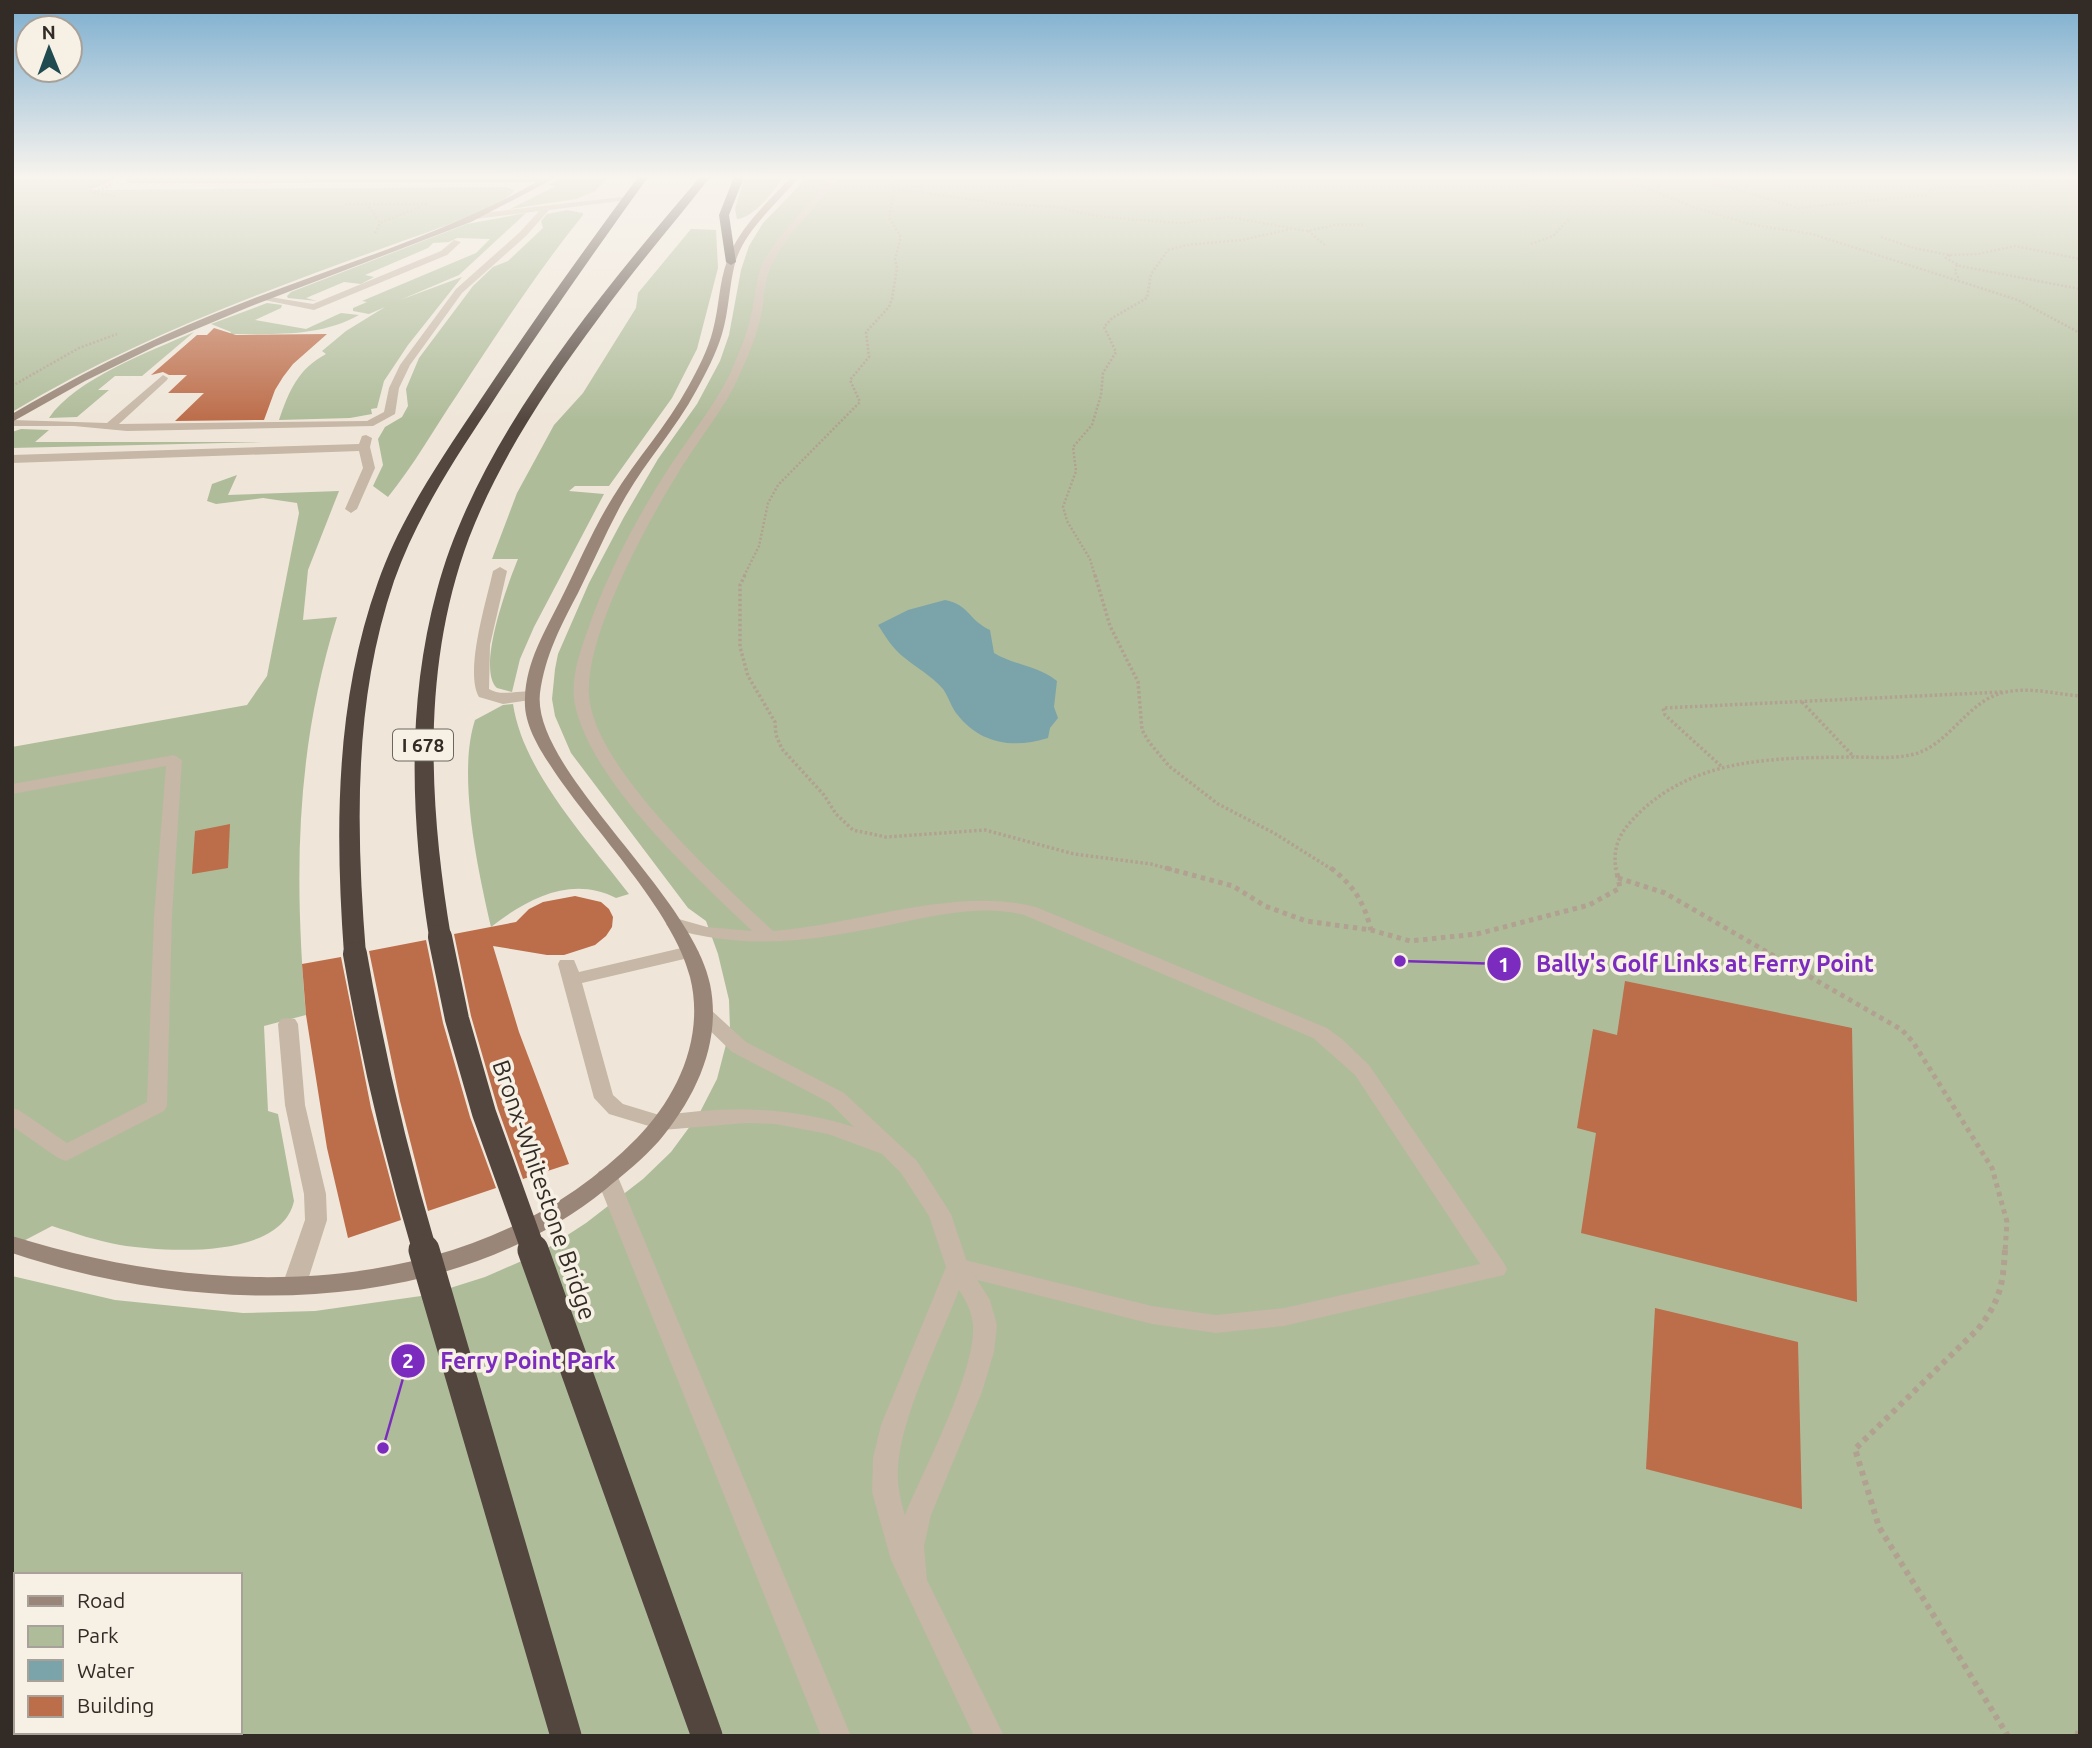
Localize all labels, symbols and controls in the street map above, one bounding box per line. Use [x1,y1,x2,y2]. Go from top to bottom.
north arrow [14,14,84,84]
text: N [41,21,56,43]
road number: I 678 [393,730,453,760]
callout: Bally's Golf Links at Ferry Point [1487,942,1888,986]
text: Bally's Golf Links at Ferry Point [1536,951,1874,976]
text: 1 [1498,952,1510,976]
street label: Bronx-Whitestone Bridge [487,1056,602,1323]
callout: Ferry Point Park [391,1339,629,1383]
text: 2 [402,1348,414,1372]
text: Ferry Point Park [440,1348,616,1373]
legend [14,1573,242,1734]
text: Road [77,1588,125,1612]
text: Park [77,1623,119,1647]
text: Water [77,1658,135,1682]
text: Building [77,1693,154,1717]

